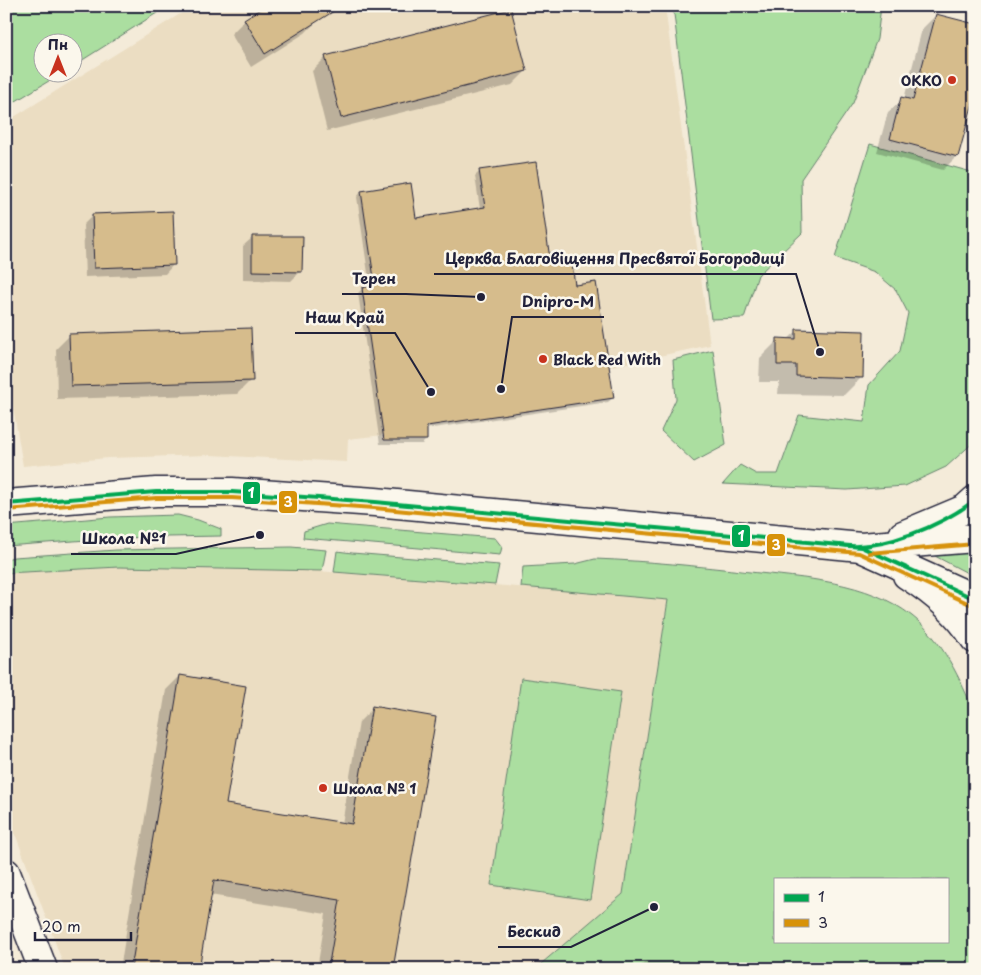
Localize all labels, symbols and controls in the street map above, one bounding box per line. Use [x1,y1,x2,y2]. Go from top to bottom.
north arrow [32,32,82,82]
text: Пн [48,34,68,55]
place label: ОККО [901,70,942,91]
marker: ОККО [946,74,958,86]
callout: Церква Благовіщення Пресвятої Богородиці [434,244,796,274]
text: Церква Благовіщення Пресвятої Богородиці [445,246,785,269]
callout: Терен [342,264,406,294]
text: Терен [352,266,396,289]
callout: Dnipro-M [512,287,604,317]
text: Dnipro-M [522,289,594,312]
callout: Наш Край [295,303,395,333]
text: Наш Край [305,305,385,328]
place label: Black Red With [553,349,661,370]
marker: Black Red With [537,353,549,365]
line badge: 1 [242,481,261,505]
text: 1 [248,482,255,503]
line badge: 3 [278,490,298,514]
text: 3 [283,491,293,512]
callout: Школа №1 [71,524,176,554]
line badge: 1 [731,524,751,548]
text: 1 [738,525,745,546]
text: Школа №1 [82,526,166,549]
line badge: 3 [766,533,786,557]
text: 3 [771,534,781,555]
place label: Школа № 1 [333,778,417,799]
marker: Школа № 1 [317,782,329,794]
legend [774,878,948,942]
text: 1 [818,884,825,907]
scale bar [35,910,131,942]
text: 3 [818,910,828,933]
text: 20 m [42,914,81,937]
callout: Бескид [498,917,571,947]
text: Бескид [507,919,561,942]

